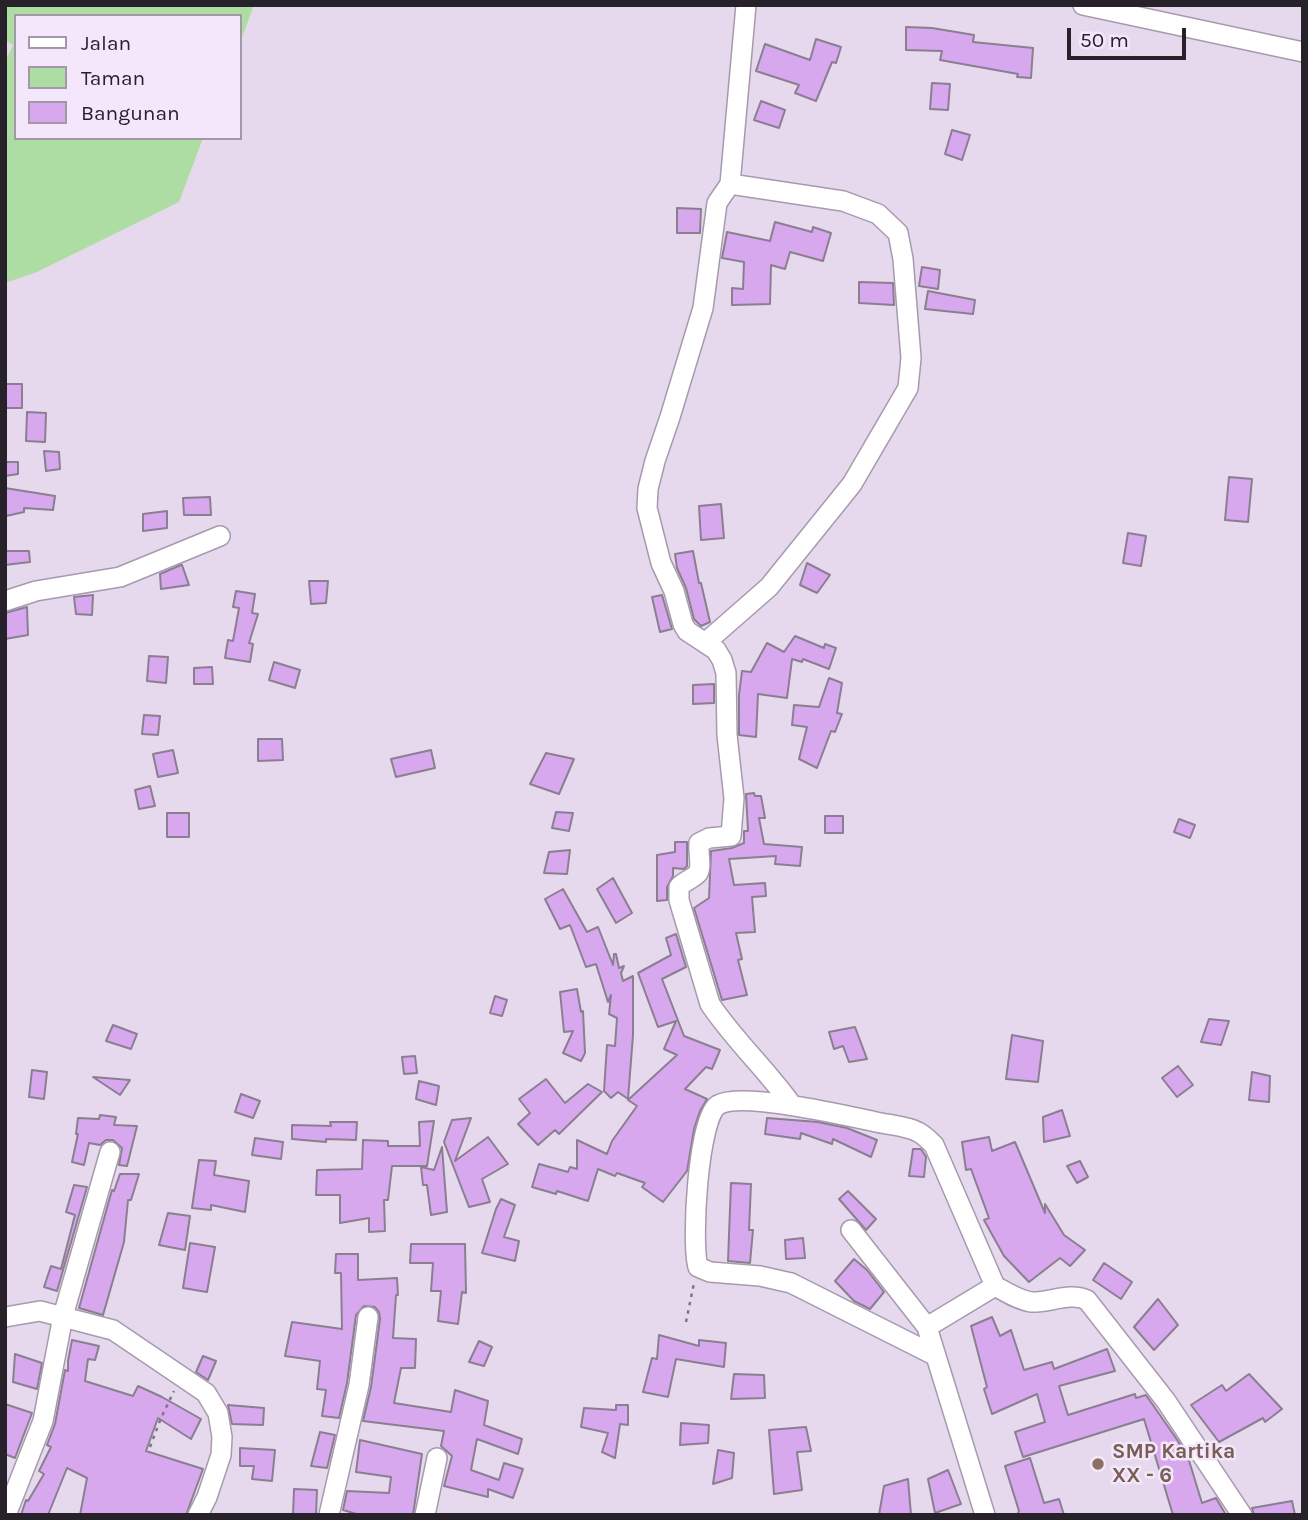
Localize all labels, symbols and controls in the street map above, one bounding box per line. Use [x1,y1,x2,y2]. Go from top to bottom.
legend [14,14,242,140]
scale bar [1070,14,1189,58]
text: 50 m [1080,28,1129,52]
text: Jalan [81,31,131,55]
text: Taman [81,66,145,90]
text: Bangunan [81,101,180,125]
place label: SMP Kartika XX - 6 [1112,1439,1235,1489]
marker: SMP Kartika XX - 6 [1090,1456,1106,1472]

